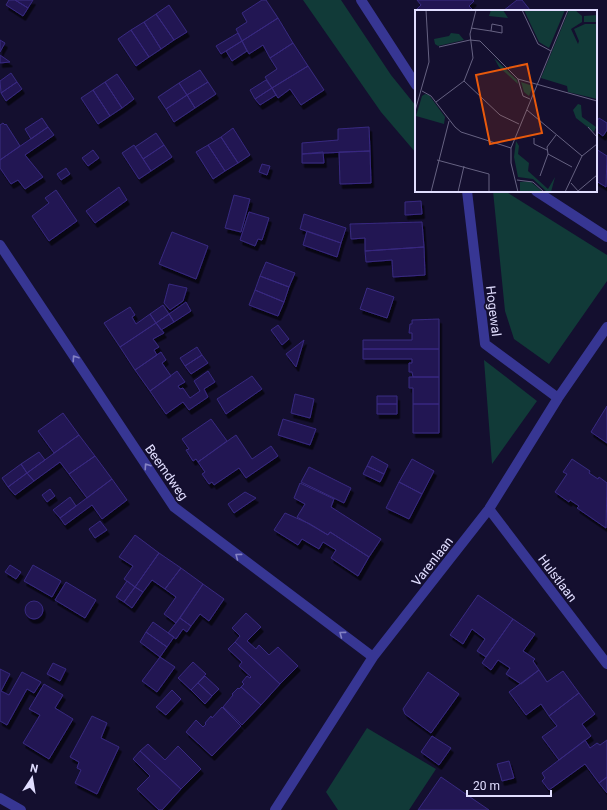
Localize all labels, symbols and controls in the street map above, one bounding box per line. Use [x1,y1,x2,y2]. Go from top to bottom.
inset map [415,10,597,192]
street label: Hogewal [483,285,504,337]
one-way arrow [73,355,80,362]
street label: Beemdweg [142,442,191,503]
one-way arrow [144,463,151,470]
street label: Varenlaan [409,534,456,589]
street label: Hulstlaan [535,552,580,605]
one-way arrow [236,553,243,560]
one-way arrow [339,631,346,639]
north arrow [12,758,52,798]
text: N [29,762,39,776]
scale bar [467,772,551,798]
text: 20 m [473,779,500,793]

